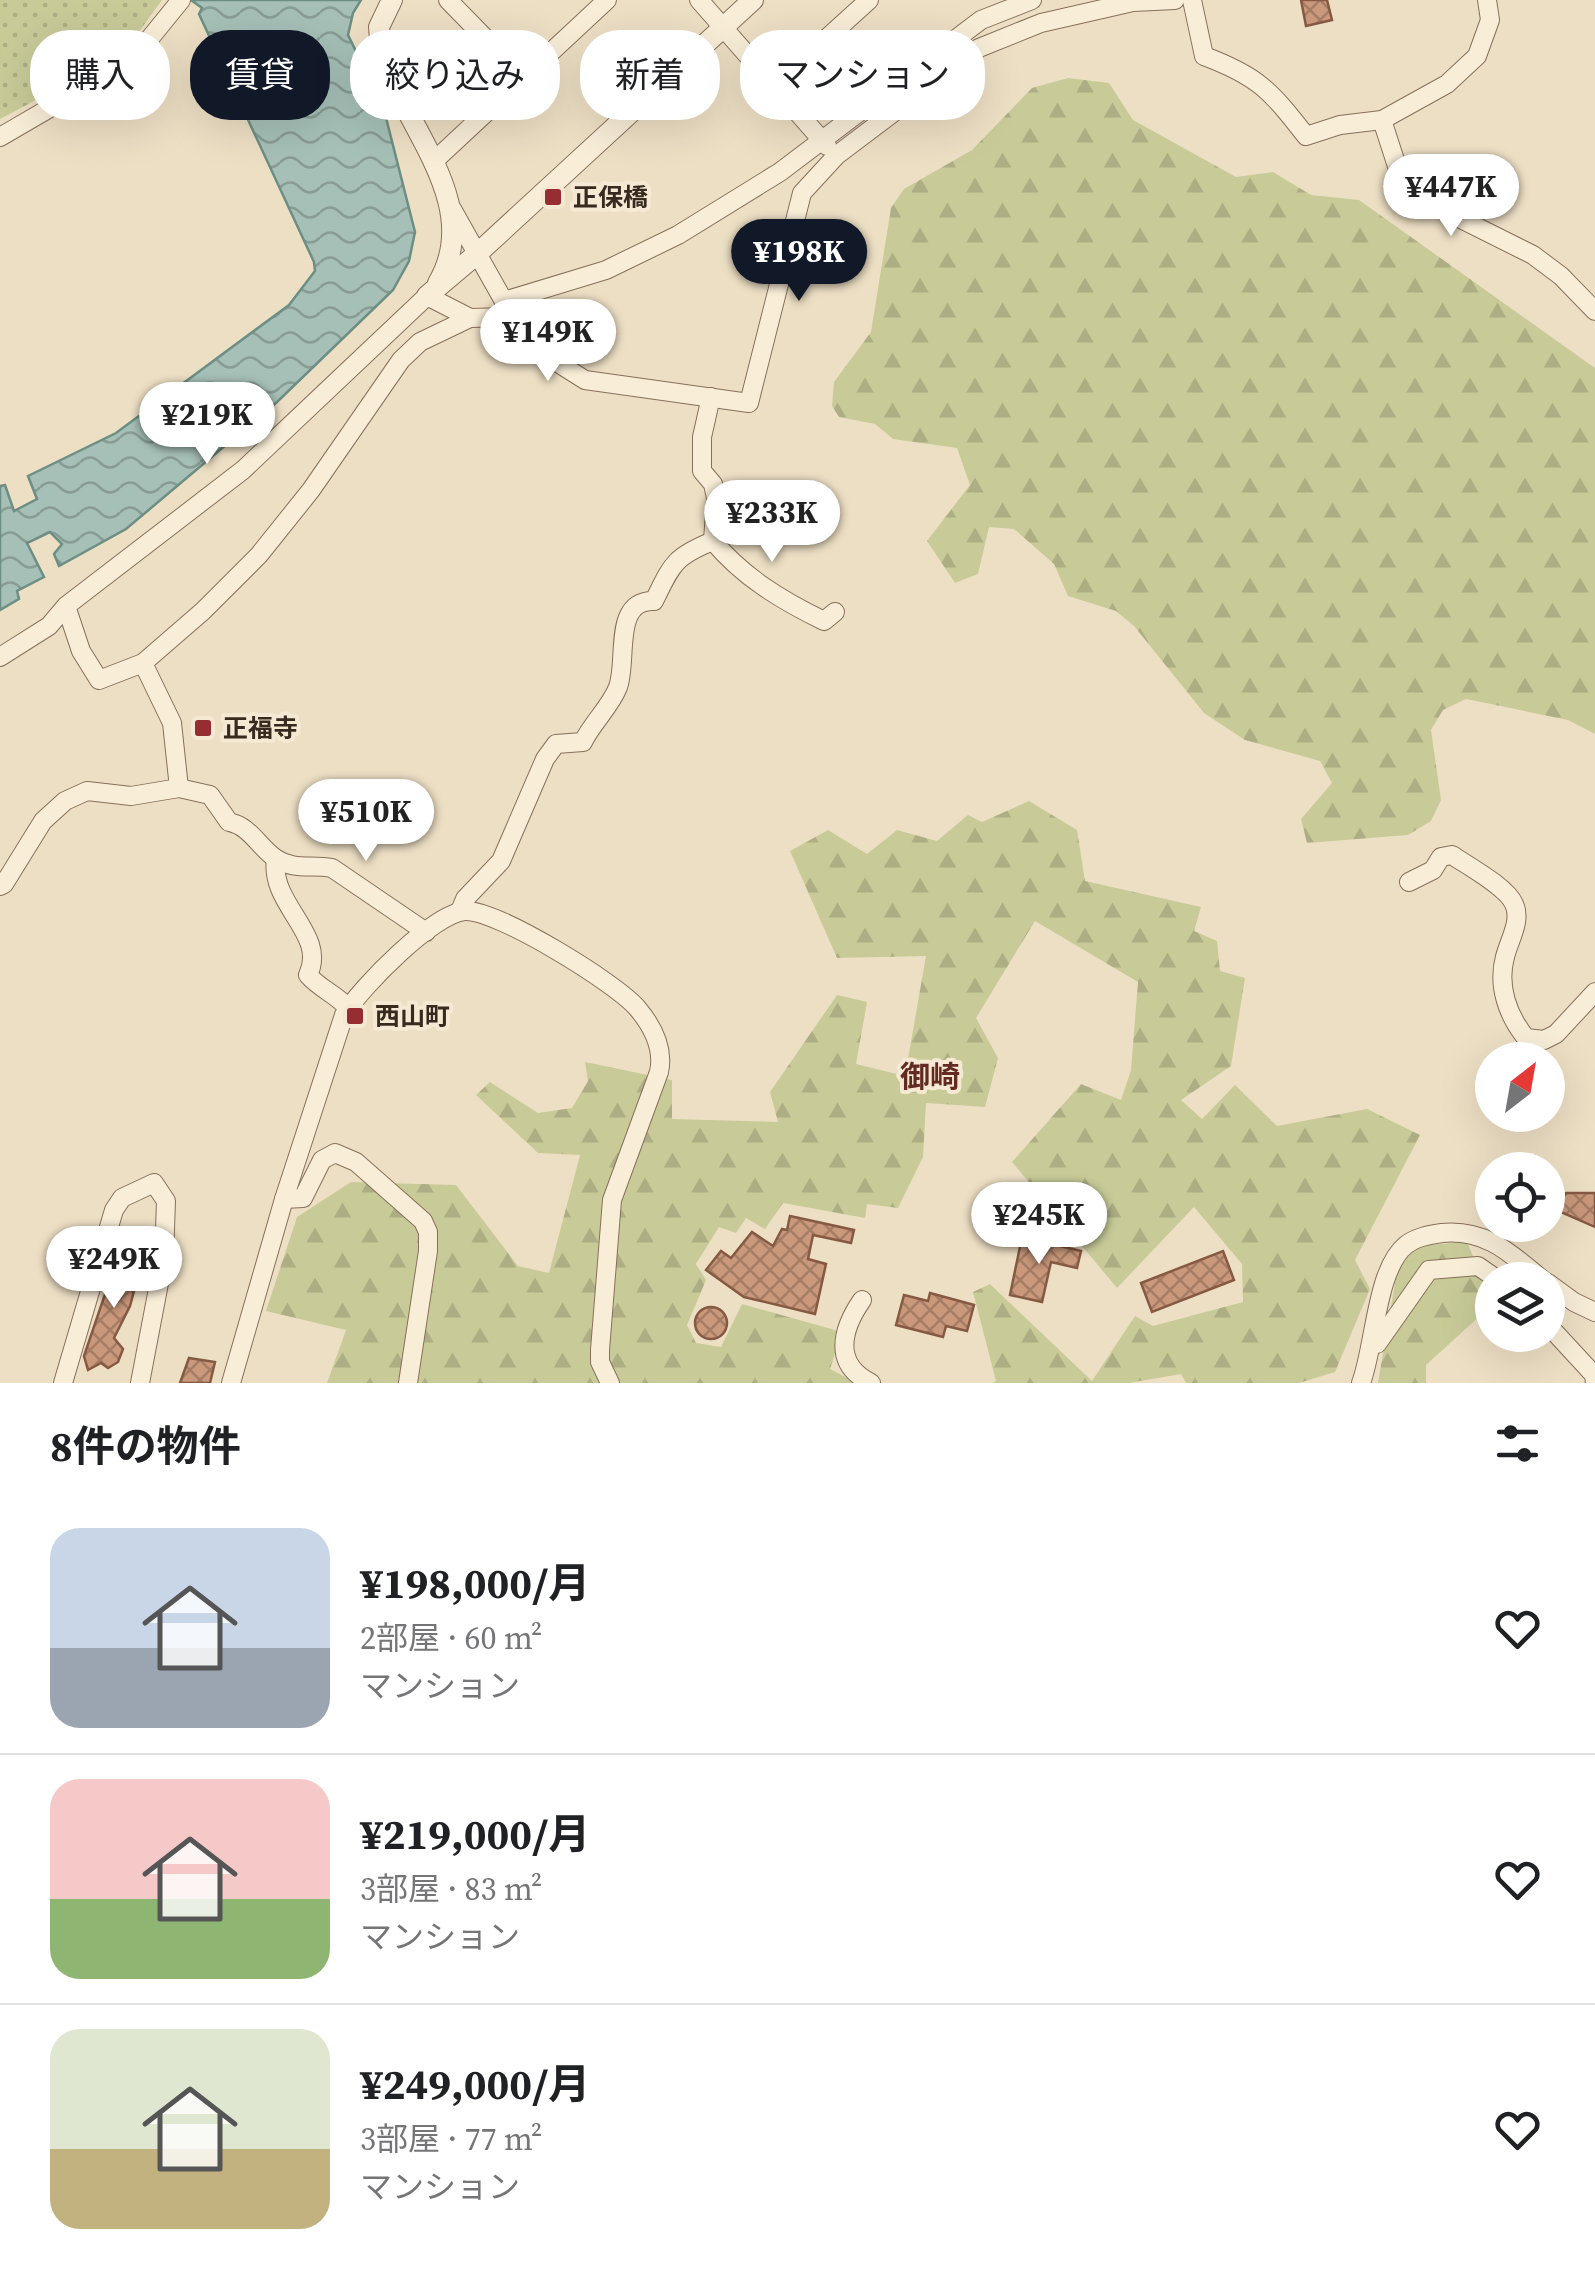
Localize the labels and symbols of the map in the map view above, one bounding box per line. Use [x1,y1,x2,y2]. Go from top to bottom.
pin: ¥447K [1381,154,1521,239]
place label: 正保橋 [573,180,648,214]
marker: 正保橋 [542,186,564,208]
pin: ¥198K [729,219,869,304]
pin: ¥149K [478,299,618,384]
pin: ¥219K [137,382,277,467]
pin: ¥233K [702,480,842,565]
place label: 正福寺 [223,711,298,745]
marker: 正福寺 [192,717,214,739]
pin: ¥510K [296,779,436,864]
place label: 西山町 [375,999,450,1033]
marker: 西山町 [344,1005,366,1027]
north arrow [1475,1042,1565,1132]
district label: 御崎 [900,1056,960,1097]
pin: ¥245K [969,1182,1109,1267]
pin: ¥249K [44,1226,184,1311]

